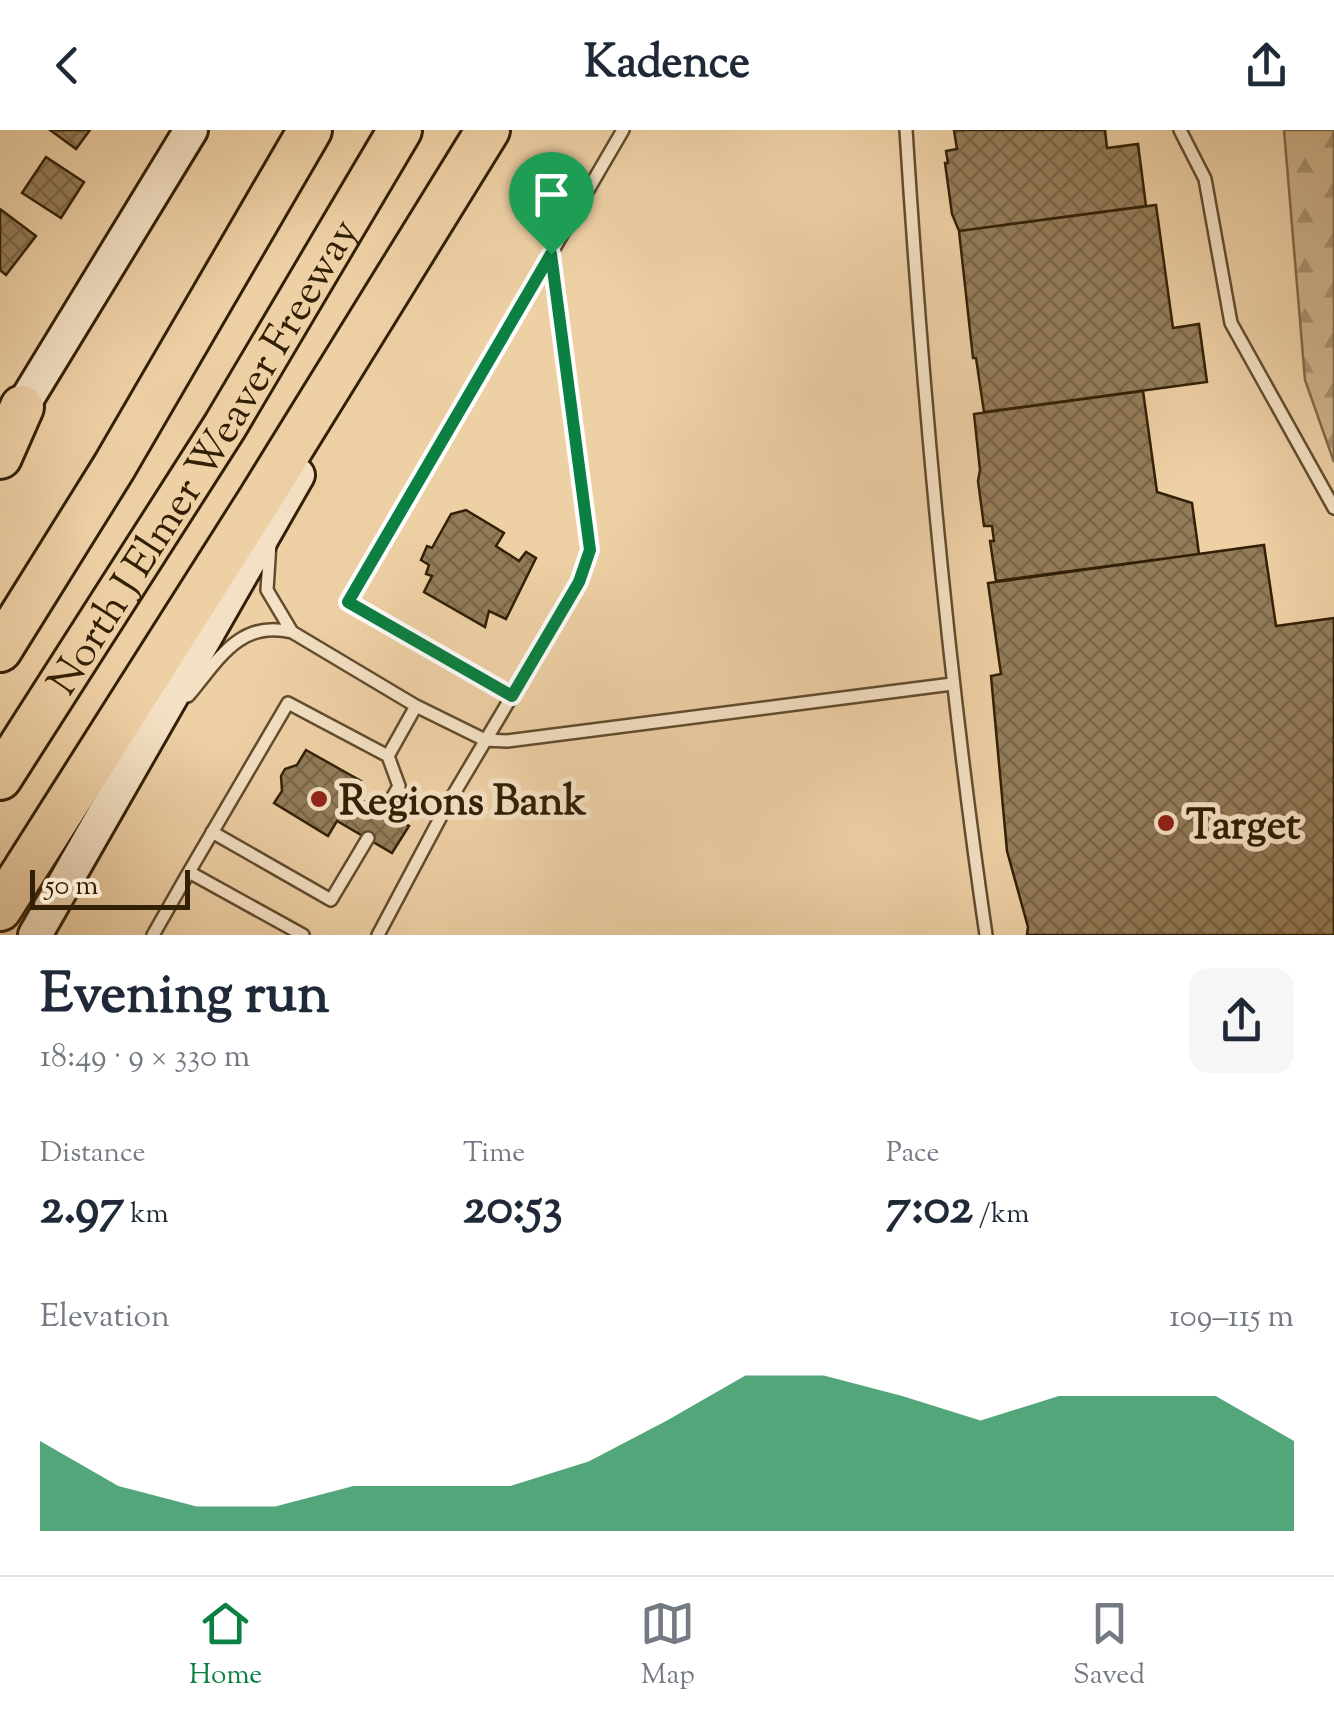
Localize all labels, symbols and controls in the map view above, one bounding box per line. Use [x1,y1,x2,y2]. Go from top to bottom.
text: Kadence [584,33,750,98]
icon: back [40,38,95,93]
icon: share [1239,38,1294,93]
pin [509,152,594,255]
icon: arrive [524,167,579,222]
street label: North J Elmer Weaver Freeway [35,209,376,709]
place label: Regions Bank [339,774,587,834]
marker: Regions Bank [308,788,330,810]
place label: Target [1186,798,1301,858]
marker: Target [1155,812,1177,834]
scale bar [30,865,190,910]
text: 50 m [45,867,99,907]
text: Evening run [40,958,329,1037]
button: share [1189,968,1294,1073]
text: 18:49 · 9 × 330 m [40,1035,250,1081]
text: Distance [40,1134,146,1174]
text: Time [463,1134,525,1174]
text: Pace [886,1134,940,1174]
text: 2.97 [40,1174,124,1246]
text: 20:53 [463,1174,563,1246]
text: 7:02 [886,1174,973,1246]
text: km [124,1195,169,1235]
text: /km [973,1195,1030,1235]
text: Elevation [40,1295,170,1341]
text: 109–115 m [1169,1295,1294,1341]
tab: Home [189,1596,262,1696]
tab: Map [640,1596,695,1696]
tab: Saved [1073,1596,1145,1696]

